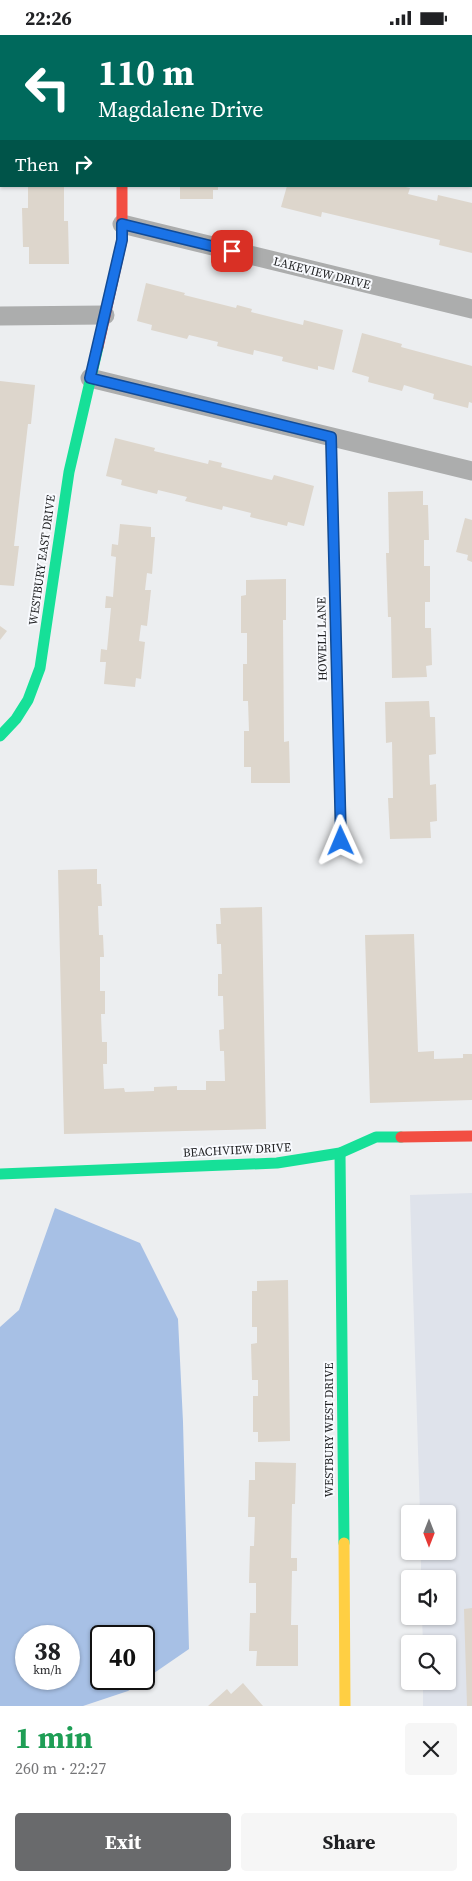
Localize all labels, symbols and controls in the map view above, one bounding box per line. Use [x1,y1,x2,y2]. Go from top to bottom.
text: 22:26 [25,5,72,31]
text: 110 m [98,49,194,97]
icon: left [15,55,80,120]
text: Magdalene Drive [98,94,264,124]
icon: right [69,150,97,178]
text: Then [15,151,59,177]
pin [211,230,253,272]
icon: arrive [218,237,246,265]
street label: LAKEVIEW DRIVE [272,253,372,293]
street label: WESTBURY EAST DRIVE [25,494,59,626]
street label: HOWELL LANE [313,597,331,681]
position arrow [314,814,366,866]
street label: BEACHVIEW DRIVE [183,1139,291,1161]
street label: WESTBURY WEST DRIVE [321,1363,337,1498]
north arrow [401,1505,456,1560]
map controls [401,1505,456,1690]
button: sound [401,1570,456,1625]
speed limit sign: 40 [90,1625,155,1690]
text: 38 [34,1634,61,1668]
button: search [401,1635,456,1690]
text: km/h [33,1662,62,1678]
text: 1 min [15,1717,93,1758]
button: close [405,1723,457,1775]
text: 260 m · 22:27 [15,1757,106,1779]
button: Exit [15,1813,231,1871]
button: Share [241,1813,457,1871]

